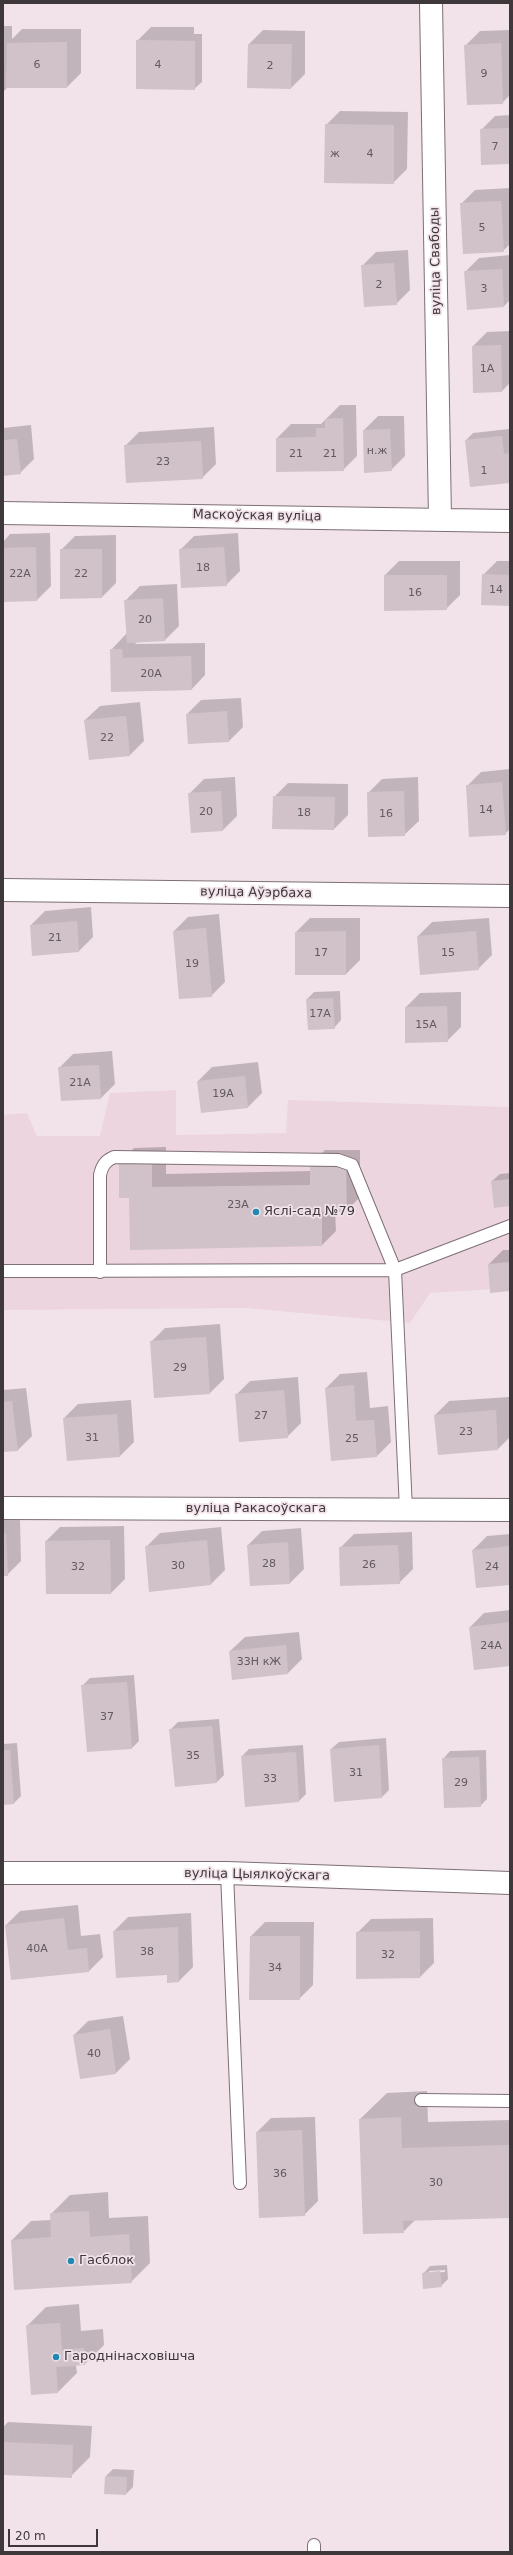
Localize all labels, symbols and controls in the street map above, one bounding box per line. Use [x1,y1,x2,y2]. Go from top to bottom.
house number: 6 [34,58,40,72]
house number: 4 [155,58,161,72]
house number: 2 [267,59,273,73]
house number: 9 [481,67,487,81]
house number: 7 [492,140,498,154]
house number: ж [330,147,340,161]
house number: 4 [367,147,373,161]
street label: вуліца Свабоды [427,207,445,315]
house number: 5 [479,221,485,235]
house number: 2 [376,278,382,292]
house number: 3 [481,282,487,296]
house number: 1А [480,362,494,376]
house number: н.ж [367,444,387,458]
house number: 21 [289,447,303,461]
house number: 21 [323,447,337,461]
house number: 23 [156,455,170,469]
house number: 1 [481,464,487,478]
street label: Маскоўская вуліца [192,507,322,525]
house number: 18 [196,561,210,575]
house number: 22А [9,567,31,581]
house number: 22 [74,567,88,581]
house number: 14 [489,583,503,597]
house number: 16 [408,586,422,600]
house number: 20 [138,613,152,627]
house number: 20А [140,667,162,681]
house number: 22 [100,731,114,745]
house number: 14 [479,803,493,817]
house number: 20 [199,805,213,819]
house number: 18 [297,806,311,820]
house number: 16 [379,807,393,821]
street label: вуліца Аўэрбаха [200,884,312,902]
house number: 21 [48,931,62,945]
house number: 17 [314,946,328,960]
house number: 15 [441,946,455,960]
house number: 19 [185,957,199,971]
house number: 17А [309,1007,331,1021]
house number: 15А [415,1018,437,1032]
house number: 21А [69,1076,91,1090]
house number: 19А [212,1087,234,1101]
house number: 23А [227,1198,249,1212]
place label: Яслі-сад №79 [264,1204,355,1220]
marker: Яслі-сад №79 [251,1207,261,1217]
house number: 29 [173,1361,187,1375]
house number: 27 [254,1409,268,1423]
house number: 23 [459,1425,473,1439]
house number: 31 [85,1431,99,1445]
house number: 25 [345,1432,359,1446]
street label: вуліца Ракасоўскага [186,1501,326,1517]
house number: 28 [262,1557,276,1571]
house number: 26 [362,1558,376,1572]
house number: 30 [171,1559,185,1573]
house number: 32 [71,1560,85,1574]
house number: 24 [485,1560,499,1574]
house number: 24А [480,1639,502,1653]
house number: 33Н кЖ [237,1655,281,1669]
house number: 37 [100,1710,114,1724]
house number: 35 [186,1749,200,1763]
house number: 31 [349,1766,363,1780]
house number: 33 [263,1772,277,1786]
house number: 29 [454,1776,468,1790]
street label: вуліца Цыялкоўскага [184,1866,330,1884]
house number: 40А [26,1942,48,1956]
house number: 38 [140,1945,154,1959]
house number: 32 [381,1948,395,1962]
house number: 34 [268,1961,282,1975]
house number: 40 [87,2047,101,2061]
house number: 36 [273,2167,287,2181]
house number: 30 [429,2176,443,2190]
place label: Гасблок [79,2253,134,2269]
marker: Гасблок [66,2256,76,2266]
place label: Гароднінасховішча [64,2349,195,2365]
marker: Гароднінасховішча [51,2352,61,2362]
scale bar [10,2521,100,2547]
text: 20 m [15,2529,46,2543]

